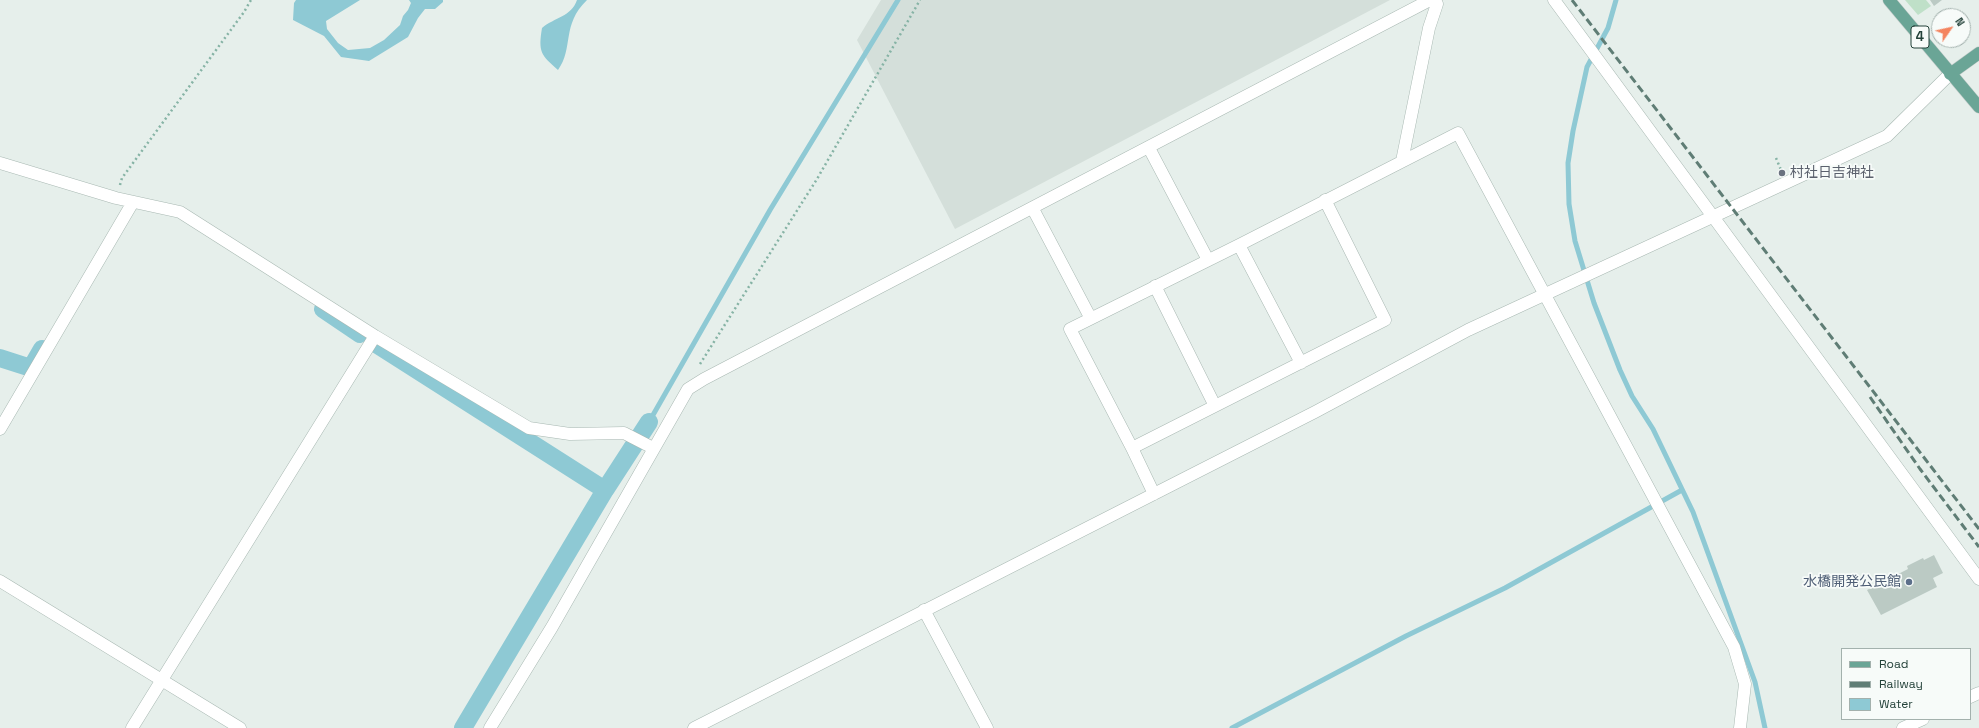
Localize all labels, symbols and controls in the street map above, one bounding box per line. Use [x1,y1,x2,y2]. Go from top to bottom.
north arrow [1931,8,1971,48]
text: N [1952,15,1968,29]
road number: 4 [1911,26,1929,48]
place label: 村社日吉神社 [1790,165,1874,181]
marker: 村社日吉神社 [1777,168,1787,178]
place label: 水橋開発公民館 [1803,574,1901,590]
marker: 水橋開発公民館 [1904,577,1914,587]
legend [1841,648,1971,720]
text: Road [1879,656,1908,672]
text: Railway [1879,676,1923,692]
text: Water [1879,696,1913,712]

